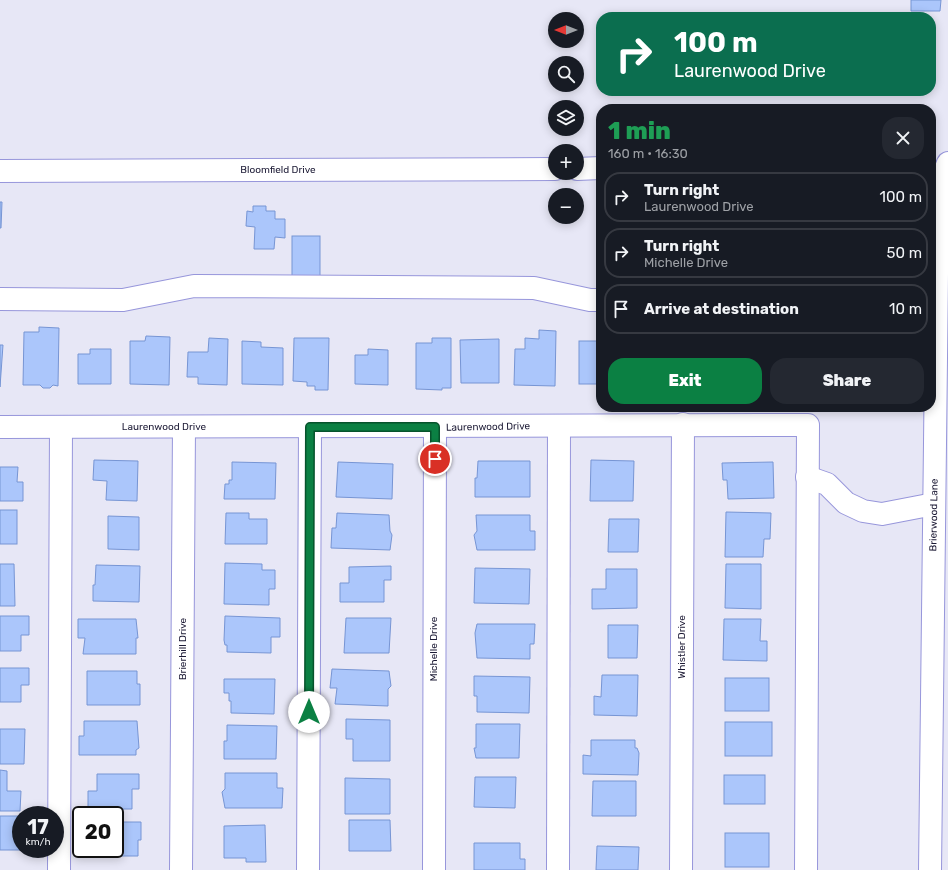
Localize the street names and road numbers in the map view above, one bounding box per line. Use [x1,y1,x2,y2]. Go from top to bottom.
street label: Bloomfield Drive [240,164,316,176]
street label: Laurenwood Drive [446,420,531,434]
street label: Laurenwood Drive [122,421,207,433]
street label: Brierwood Lane [927,478,941,552]
street label: Whistler Drive [676,615,688,679]
street label: Michelle Drive [428,616,440,681]
street label: Brierhill Drive [177,618,189,680]

